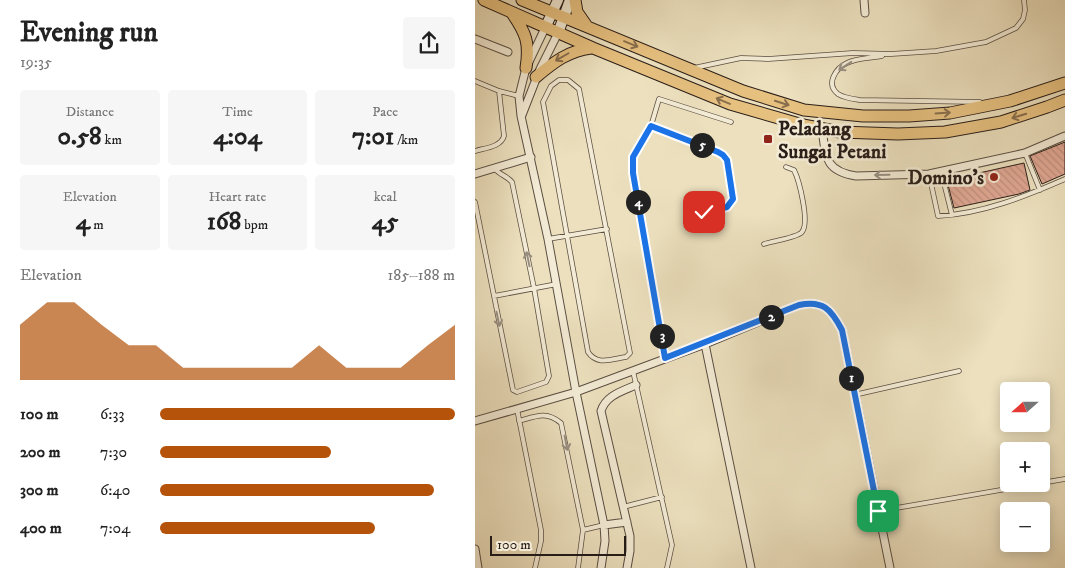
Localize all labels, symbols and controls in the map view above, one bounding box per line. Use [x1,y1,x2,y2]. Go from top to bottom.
text: Evening run [20,15,158,50]
button: share [403,17,455,69]
one-way arrow [623,40,638,49]
text: 19:35 [20,52,52,72]
one-way arrow [556,53,570,63]
one-way arrow [838,61,852,71]
one-way arrow [716,95,731,105]
one-way arrow [774,99,790,109]
text: Distance [66,103,114,121]
text: Time [222,103,253,121]
text: Pace [372,103,398,121]
one-way arrow [935,109,951,118]
one-way arrow [1012,112,1028,122]
place label: Peladang Sungai Petani [778,117,886,165]
text: 0.58 [58,121,102,152]
text: 4:04 [213,121,262,152]
text: 7:01 [352,121,394,152]
text: km [102,131,122,149]
text: /km [394,131,418,149]
pin: 5 [689,132,715,158]
marker: Peladang Sungai Petani [762,133,774,145]
text: 5 [699,136,706,154]
place label: Domino's [908,166,984,191]
one-way arrow [875,170,891,180]
marker: Domino's [988,171,1000,183]
text: Elevation [63,188,117,206]
text: Heart rate [209,188,266,206]
text: kcal [374,188,397,206]
pin: 4 [625,190,651,214]
pin [683,191,725,233]
text: 4 [634,193,643,211]
icon: check [690,198,718,226]
text: 4 [76,206,90,237]
text: 168 [207,206,241,237]
text: 45 [372,206,399,237]
text: m [90,216,104,234]
text: bpm [241,216,268,234]
one-way arrow [522,251,532,267]
text: Elevation [20,265,82,285]
text: 185–188 m [387,265,455,285]
pin: 2 [759,304,783,330]
text: 2 [768,308,775,326]
one-way arrow [494,311,503,327]
pin: 3 [649,324,675,348]
text: 3 [660,327,665,345]
pin: 1 [839,366,863,390]
text: 1 [849,369,854,387]
north arrow [1000,382,1050,432]
map controls [1000,382,1050,552]
text: 100 m [20,404,59,424]
text: 6:33 [100,404,124,424]
one-way arrow [561,435,571,451]
text: 200 m [20,442,61,462]
text: 7:30 [100,442,127,462]
button: + [1000,442,1050,492]
text: 300 m [20,480,59,500]
text: 6:40 [100,480,130,500]
pin [857,490,899,532]
icon: arrive [864,497,892,525]
button: − [1000,502,1050,552]
text: 400 m [20,518,62,538]
text: 7:04 [100,518,130,538]
scale bar [490,533,626,556]
text: 100 m [497,536,531,554]

